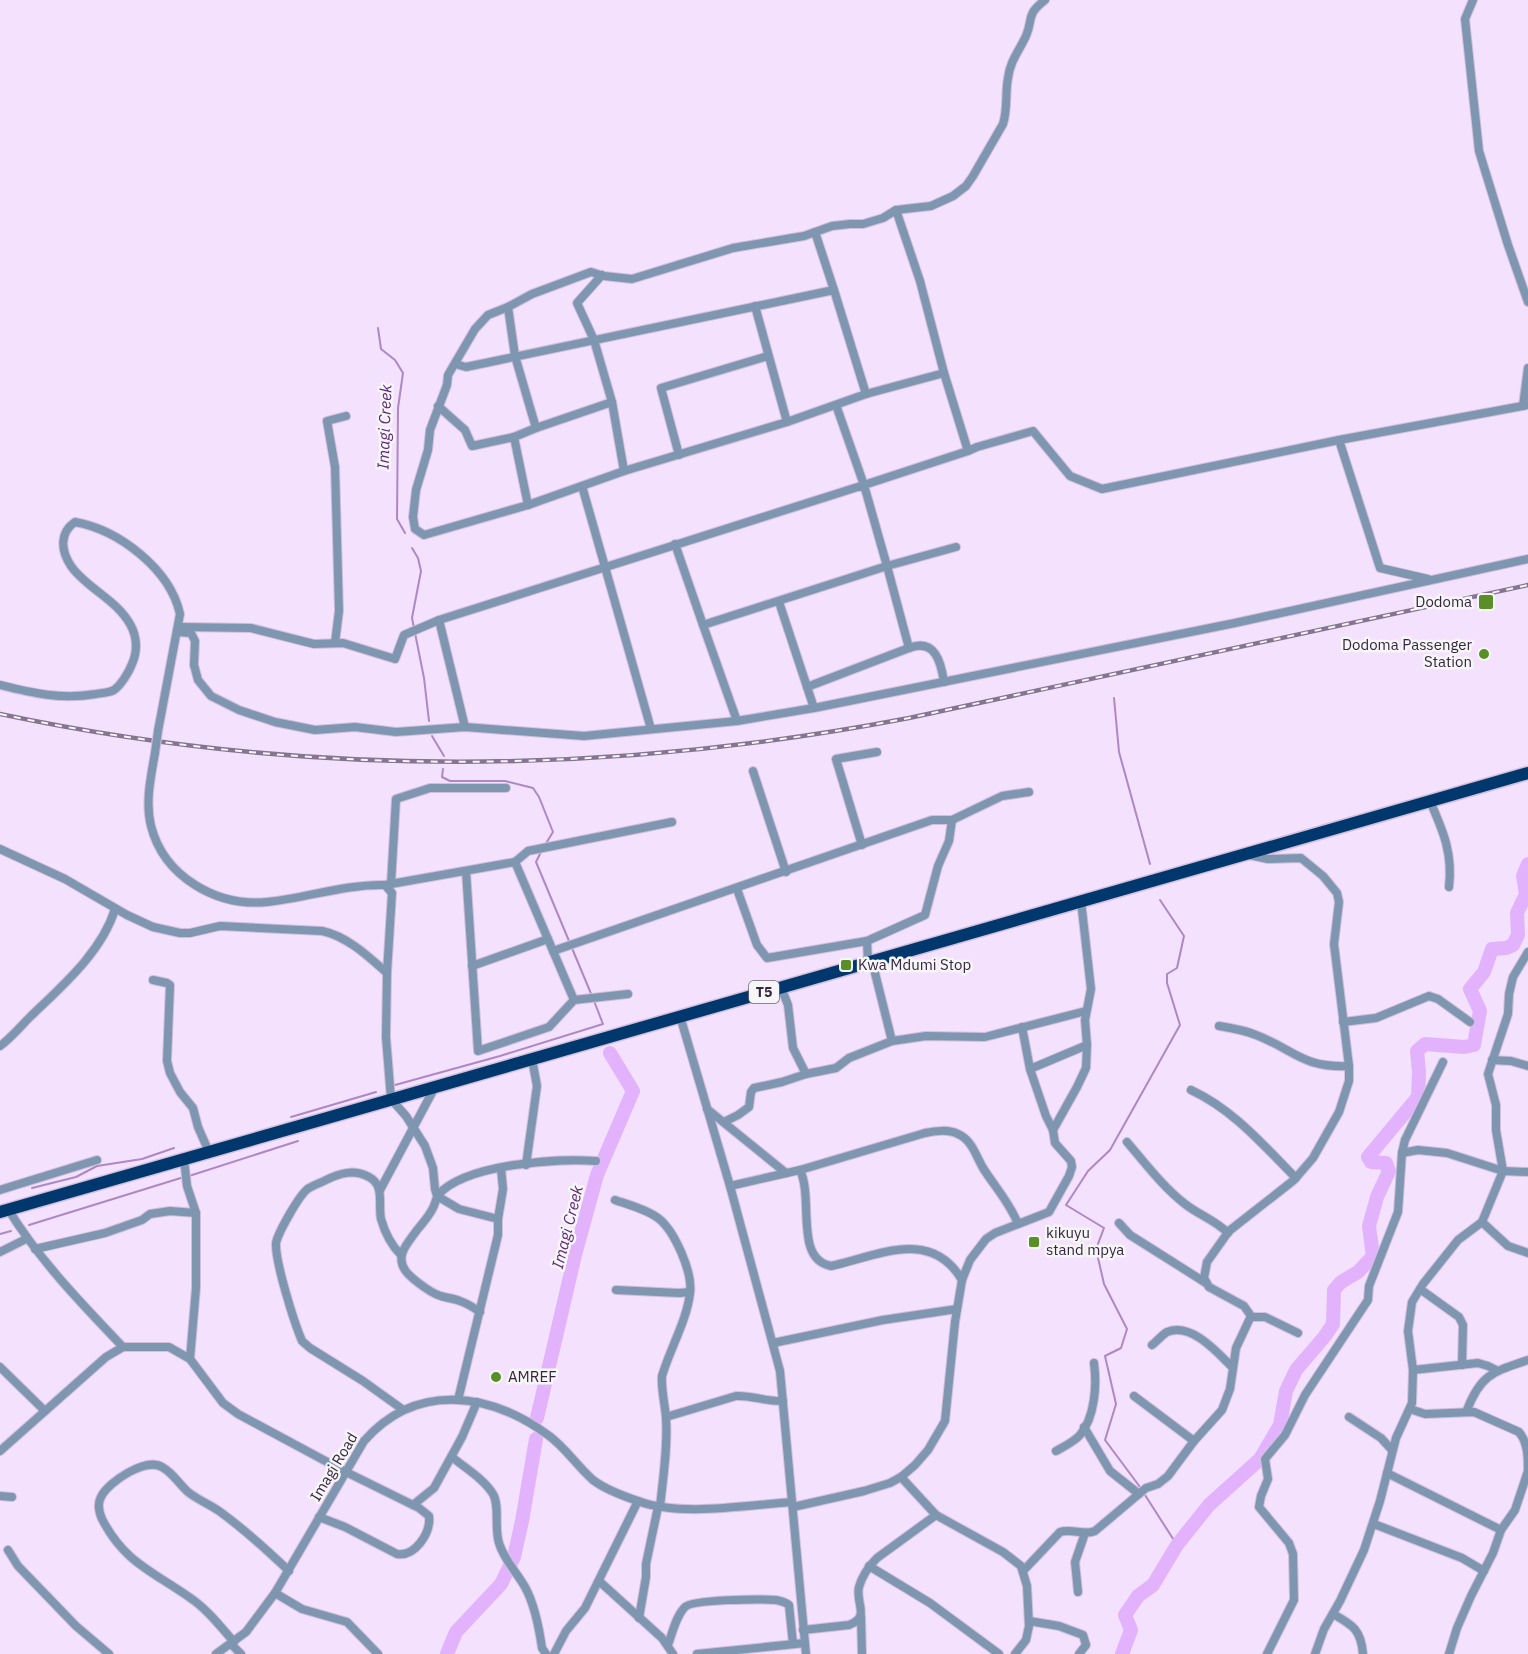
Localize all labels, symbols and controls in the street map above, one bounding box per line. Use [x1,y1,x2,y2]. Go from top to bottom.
water label: Imagi Creek [373,383,396,470]
place label: Dodoma [1415,592,1472,611]
marker: Dodoma [1477,593,1495,611]
place label: Dodoma Passenger Station [1342,635,1472,671]
marker: Dodoma Passenger Station [1477,647,1491,661]
place label: Kwa Mdumi Stop [858,955,971,974]
marker: Kwa Mdumi Stop [839,958,853,972]
road number: T5 [749,981,779,1003]
water label: Imagi Creek [547,1183,587,1271]
place label: kikuyu stand mpya [1046,1223,1124,1259]
marker: kikuyu stand mpya [1027,1235,1041,1249]
place label: AMREF [508,1367,557,1386]
marker: AMREF [489,1370,503,1384]
street label: Imagi Road [306,1429,361,1505]

